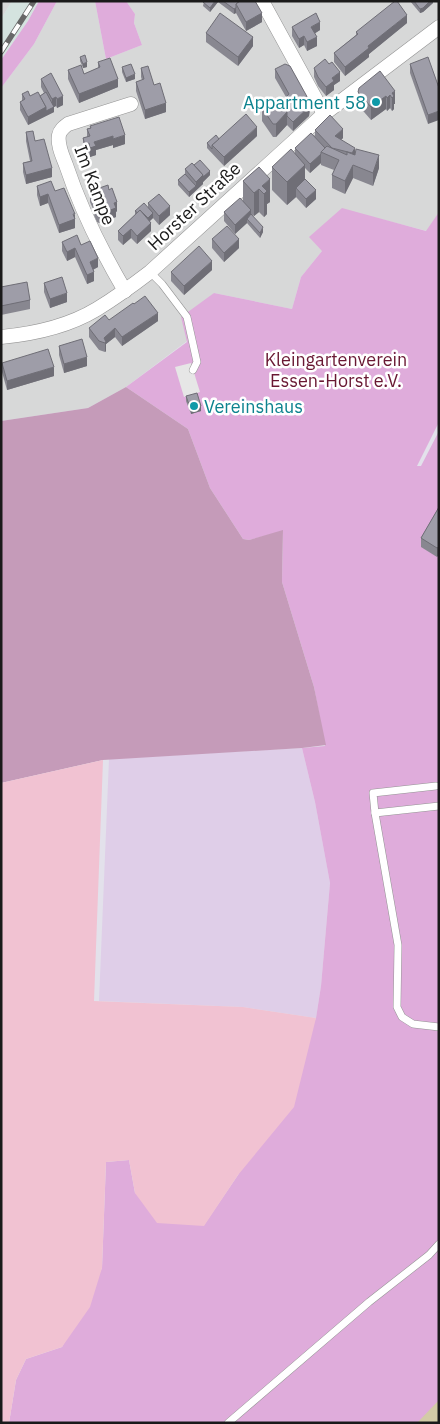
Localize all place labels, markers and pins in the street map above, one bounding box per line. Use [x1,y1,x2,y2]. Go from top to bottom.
place label: Appartment 58 [243,91,366,114]
marker: Appartment 58 [370,96,382,108]
place label: Vereinshaus [204,395,303,418]
marker: Vereinshaus [188,400,200,412]

